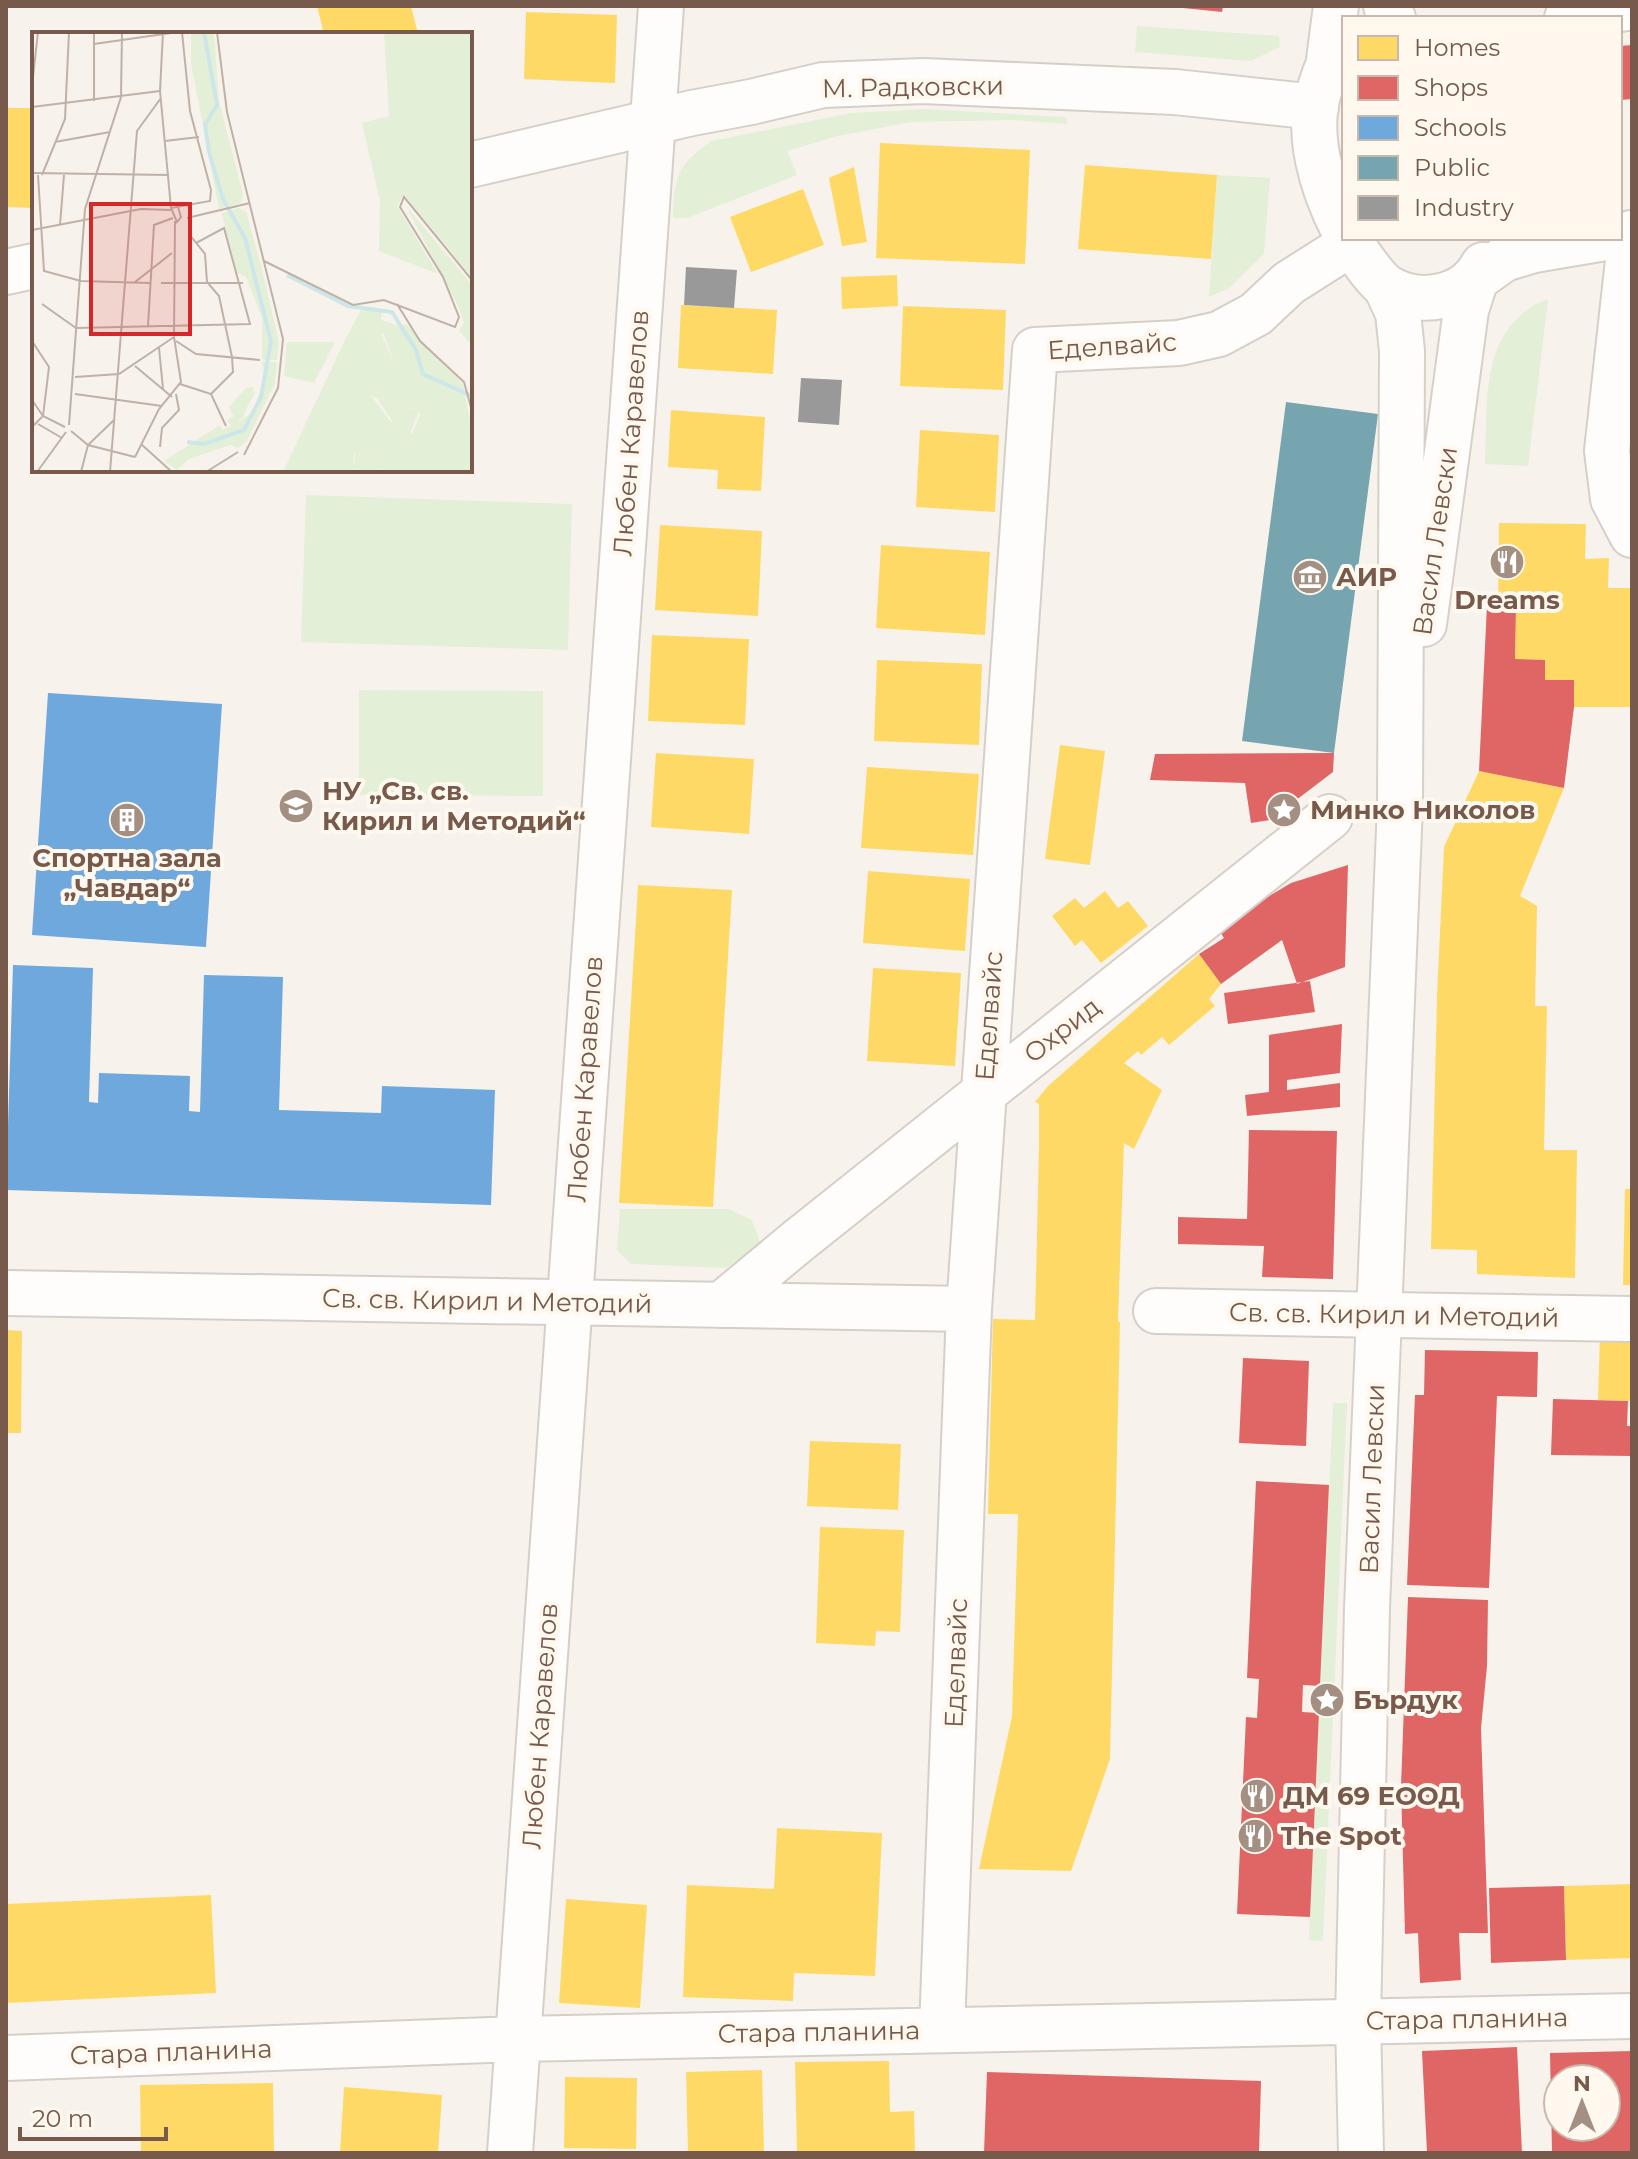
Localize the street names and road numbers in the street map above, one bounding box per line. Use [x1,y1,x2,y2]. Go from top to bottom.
street label: М. Радковски [822,69,1004,105]
street label: Любен Каравелов [606,309,656,557]
street label: Еделвайс [1046,326,1178,366]
street label: Васил Левски [1406,445,1464,637]
street label: Еделвайс [969,950,1009,1082]
street label: Любен Каравелов [560,955,610,1203]
street label: Охрид [1017,990,1107,1070]
street label: Св. св. Кирил и Методий [322,1282,652,1320]
street label: Св. св. Кирил и Методий [1229,1296,1559,1334]
street label: Васил Левски [1353,1383,1391,1575]
street label: Еделвайс [938,1598,974,1728]
street label: Любен Каравелов [515,1602,565,1850]
street label: Стара планина [1365,2001,1569,2037]
street label: Стара планина [717,2014,921,2050]
street label: Стара планина [69,2032,273,2072]

